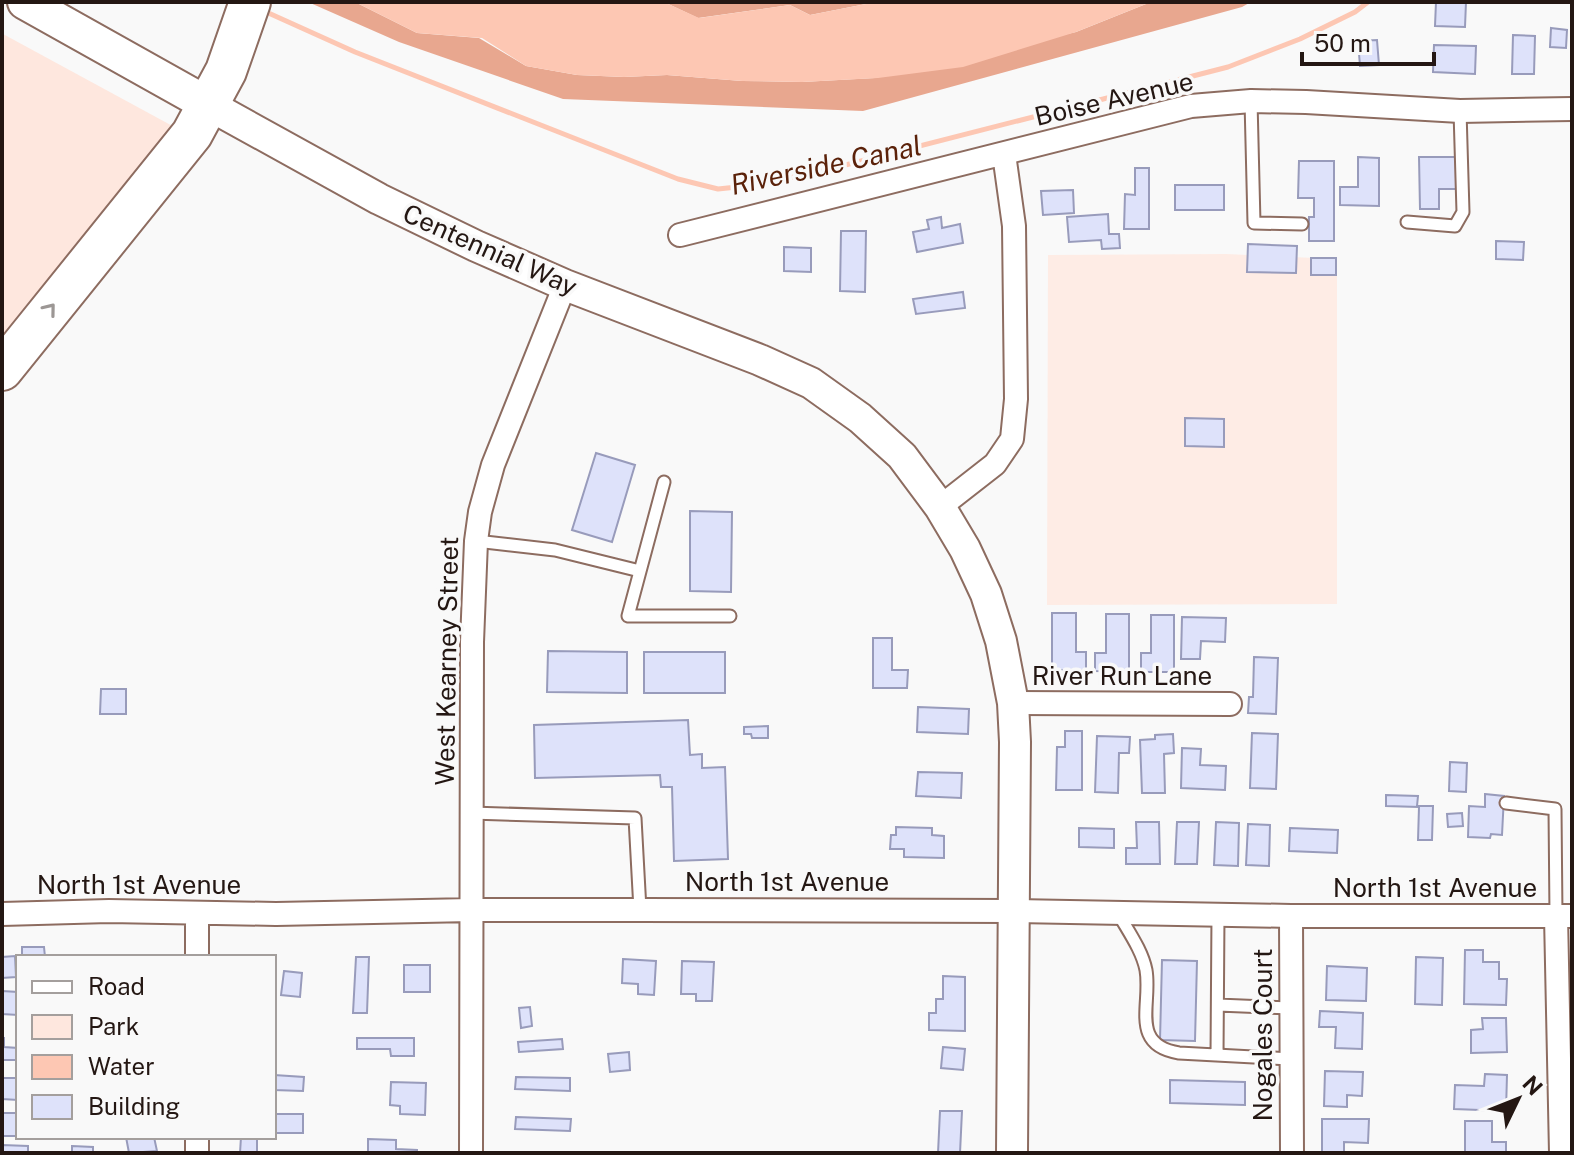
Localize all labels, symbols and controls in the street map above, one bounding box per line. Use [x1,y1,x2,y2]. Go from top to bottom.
scale bar [1302,16,1434,66]
text: 50 m [1314,29,1371,57]
street label: Boise Avenue [1031,65,1196,132]
water label: Riverside Canal [727,128,924,201]
street label: Centennial Way [398,197,582,302]
one-way arrow [41,303,55,318]
street label: West Kearney Street [429,536,464,786]
street label: River Run Lane [1032,660,1212,691]
street label: North 1st Avenue [685,866,889,897]
street label: North 1st Avenue [37,869,241,900]
street label: North 1st Avenue [1333,872,1537,903]
street label: Nogales Court [1247,948,1278,1122]
legend [16,955,276,1139]
text: Road [88,972,145,1000]
text: Park [88,1012,139,1040]
text: Water [88,1052,155,1080]
north arrow [1478,1059,1558,1139]
text: N [1517,1070,1548,1101]
text: Building [88,1092,180,1120]

